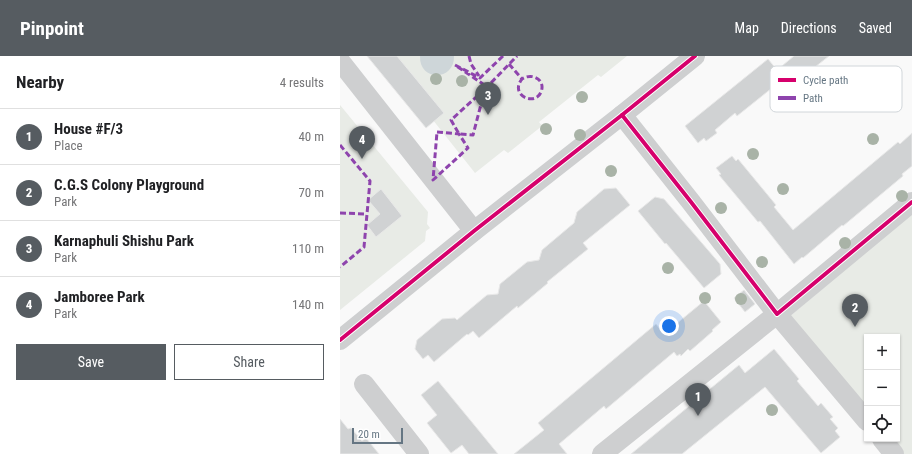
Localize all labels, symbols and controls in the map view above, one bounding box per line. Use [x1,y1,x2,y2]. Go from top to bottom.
text: Pinpoint [20,17,84,40]
text: Map [735,20,759,36]
text: Directions [781,20,837,36]
text: Saved [859,20,892,36]
legend [770,66,902,112]
text: Nearby [16,72,64,92]
text: Cycle path [803,74,848,87]
text: 4 results [280,75,324,90]
pin: 3 [475,82,501,115]
text: Path [803,92,823,105]
text: House #F/3 [54,120,123,138]
pin: 4 [349,126,375,159]
text: 1 [26,129,32,144]
text: 40 m [298,129,324,144]
text: Place [54,138,83,153]
text: C.G.S Colony Playground [54,176,204,194]
text: 2 [26,185,32,200]
text: 70 m [298,185,324,200]
text: Park [54,194,77,209]
text: Karnaphuli Shishu Park [54,232,194,250]
text: 3 [26,241,32,256]
text: 110 m [292,241,324,256]
text: Park [54,250,77,265]
text: Jamboree Park [54,288,145,306]
pin: 2 [842,294,868,327]
text: 4 [26,297,32,312]
text: 140 m [292,297,324,312]
text: Park [54,306,77,321]
your location [659,316,679,336]
map controls [864,334,900,442]
button: + [864,334,900,370]
button: Save [16,344,166,380]
button: Share [174,344,324,380]
button: − [864,370,900,406]
pin: 1 [685,383,711,416]
button: locate [864,406,900,442]
scale bar [352,426,403,445]
text: 20 m [358,428,380,441]

